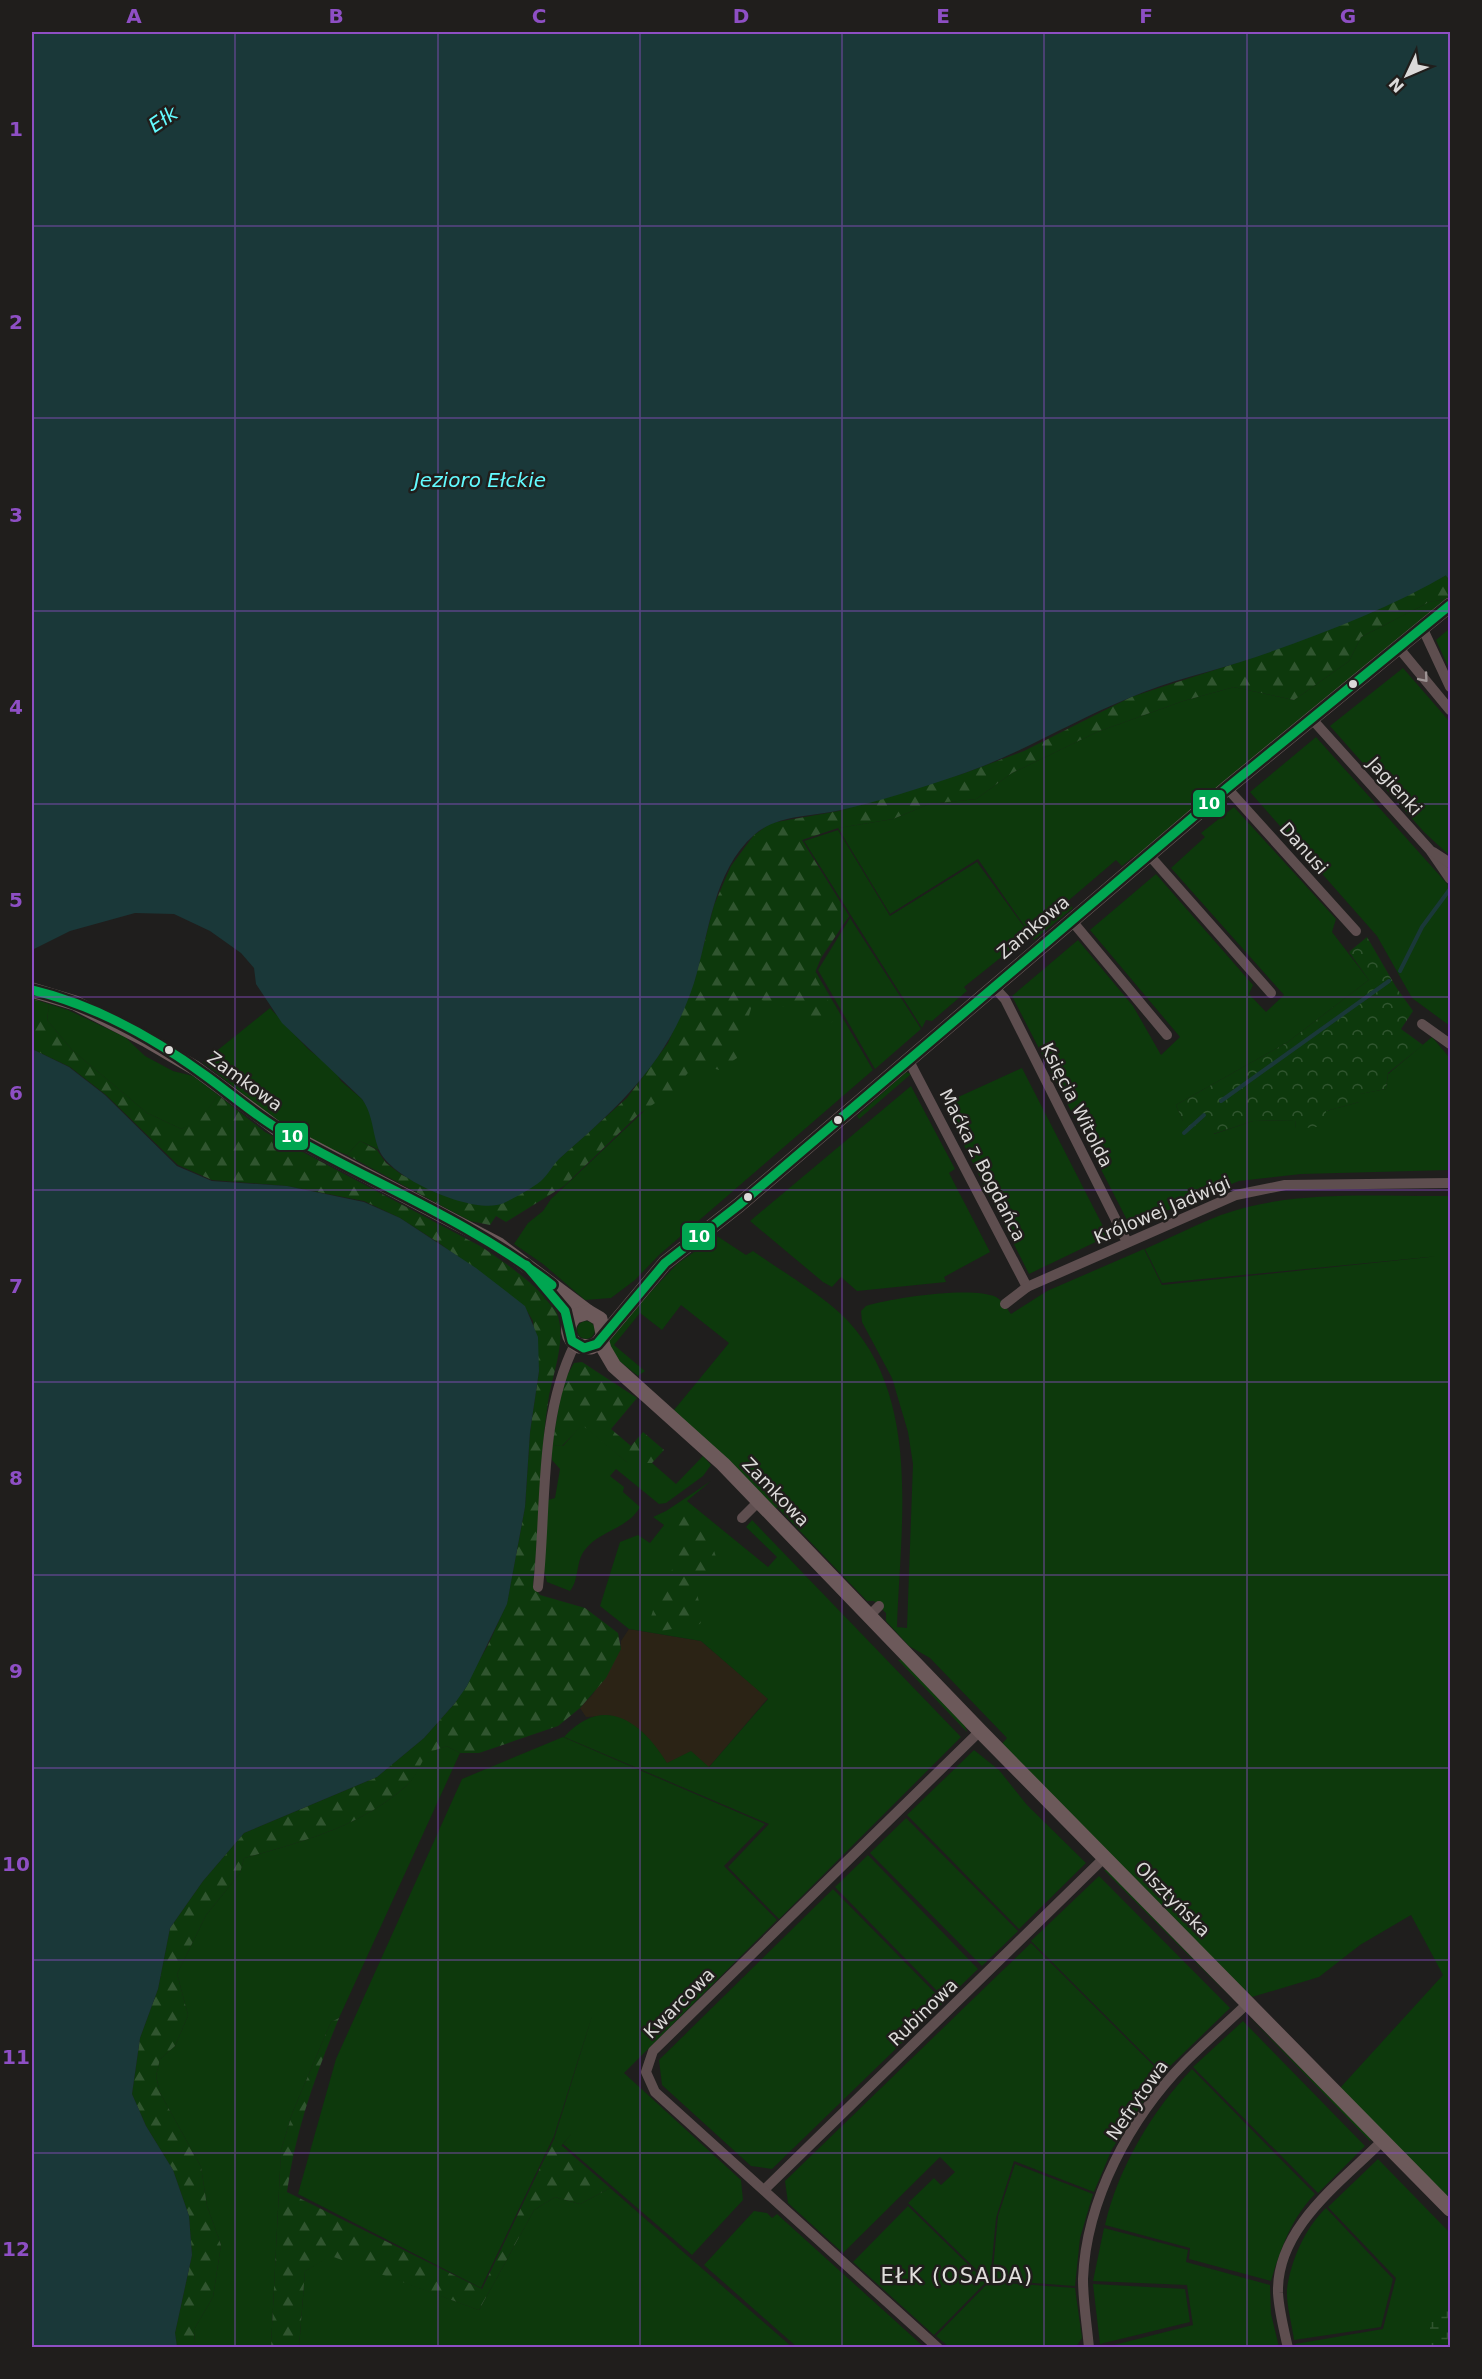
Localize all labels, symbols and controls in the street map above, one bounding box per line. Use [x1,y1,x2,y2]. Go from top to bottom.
text: A [126,4,142,28]
text: B [328,4,344,28]
text: C [532,4,546,28]
text: D [733,4,749,28]
text: E [936,4,950,28]
text: F [1139,4,1153,28]
text: G [1340,4,1356,28]
north arrow [1377,45,1437,105]
text: N [1385,74,1408,96]
water label: Ełk [144,100,183,137]
text: 1 [9,117,23,141]
text: 2 [9,310,23,334]
water label: Jezioro Ełckie [410,468,546,492]
text: 3 [9,503,23,527]
one-way arrow [1417,672,1428,683]
unlabelled marker [1347,678,1359,690]
text: 4 [9,695,23,719]
street label: Jagienki [1363,752,1426,819]
line badge: 10 [1192,789,1226,818]
text: 10 [1198,794,1220,813]
street label: Danusi [1275,818,1333,878]
text: 5 [9,888,23,912]
street label: Zamkowa [993,891,1073,963]
street label: Księcia Witolda [1037,1039,1117,1171]
unlabelled marker [163,1044,175,1056]
street label: Zamkowa [203,1047,287,1115]
text: 6 [9,1081,23,1105]
street label: Maćka z Bogdańca [935,1085,1031,1245]
unlabelled marker [832,1114,844,1126]
line badge: 10 [274,1122,309,1151]
text: 10 [281,1127,303,1146]
street label: Królowej Jadwigi [1091,1172,1233,1248]
unlabelled marker [742,1191,754,1203]
line badge: 10 [681,1222,716,1251]
text: 10 [688,1227,710,1246]
text: 7 [9,1274,23,1298]
street label: Zamkowa [738,1453,814,1531]
text: 8 [9,1466,23,1490]
text: 9 [9,1659,23,1683]
text: 10 [2,1852,30,1876]
street label: Olsztyńska [1131,1857,1215,1941]
street label: Kwarcowa [639,1963,719,2043]
street label: Rubinowa [884,1974,962,2050]
text: 11 [2,2045,30,2069]
street label: Nefrytowa [1102,2056,1172,2144]
text: 12 [2,2237,30,2261]
district label: EŁK (OSADA) [880,2264,1034,2288]

